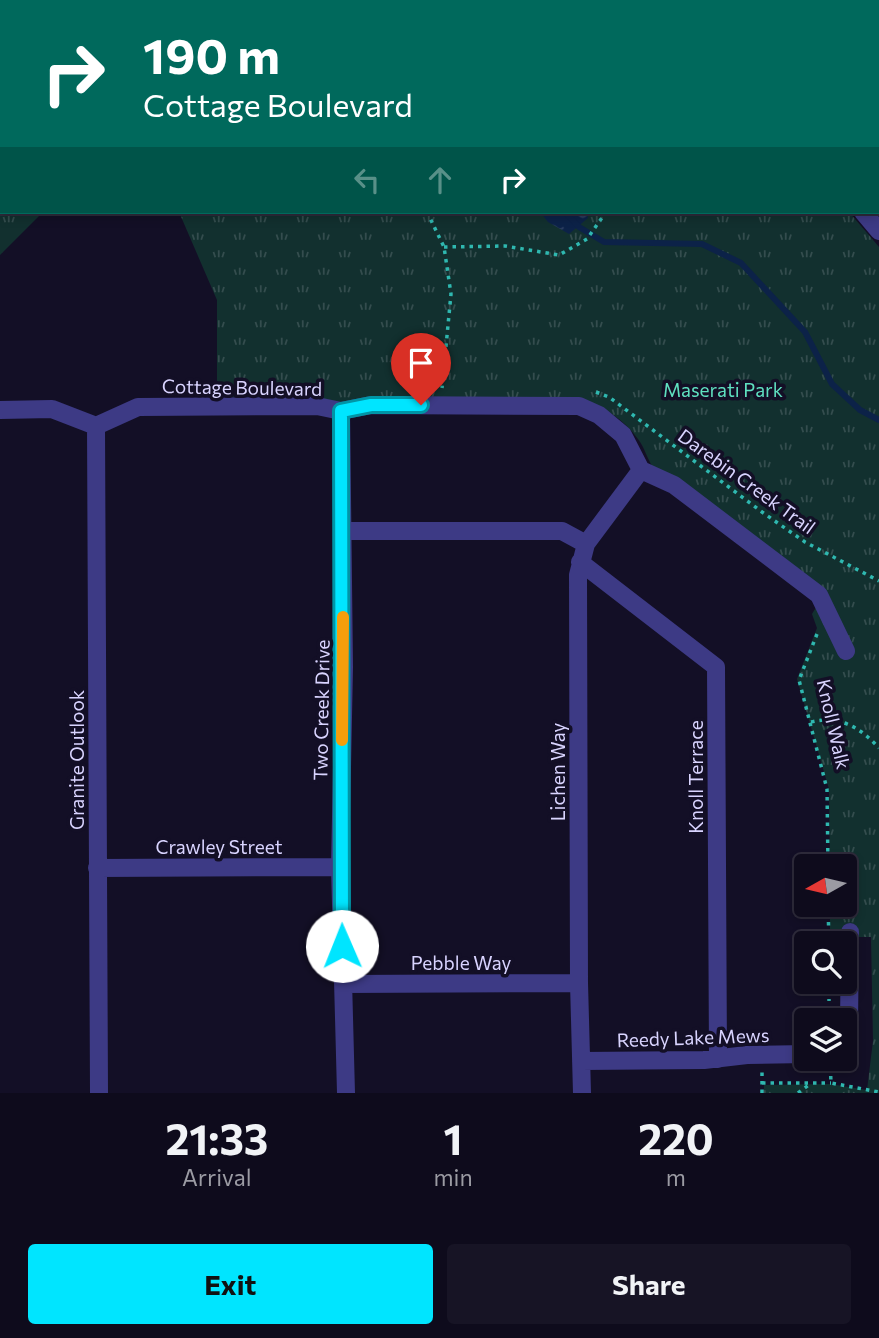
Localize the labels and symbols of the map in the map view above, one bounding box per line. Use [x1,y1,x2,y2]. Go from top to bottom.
pin [391,333,451,405]
street label: Cottage Boulevard [162,374,322,400]
park label: Maserati Park [663,378,783,401]
street label: Darebin Creek Trail [674,424,820,538]
street label: Two Creek Drive [308,639,334,781]
street label: Knoll Walk [812,677,856,771]
street label: Granite Outlook [65,690,88,830]
street label: Knoll Terrace [684,720,707,834]
street label: Lichen Way [546,723,569,821]
street label: Crawley Street [155,835,283,858]
north arrow [794,854,858,917]
position arrow [305,909,379,983]
street label: Pebble Way [411,951,511,974]
street label: Reedy Lake Mews [616,1023,770,1051]

